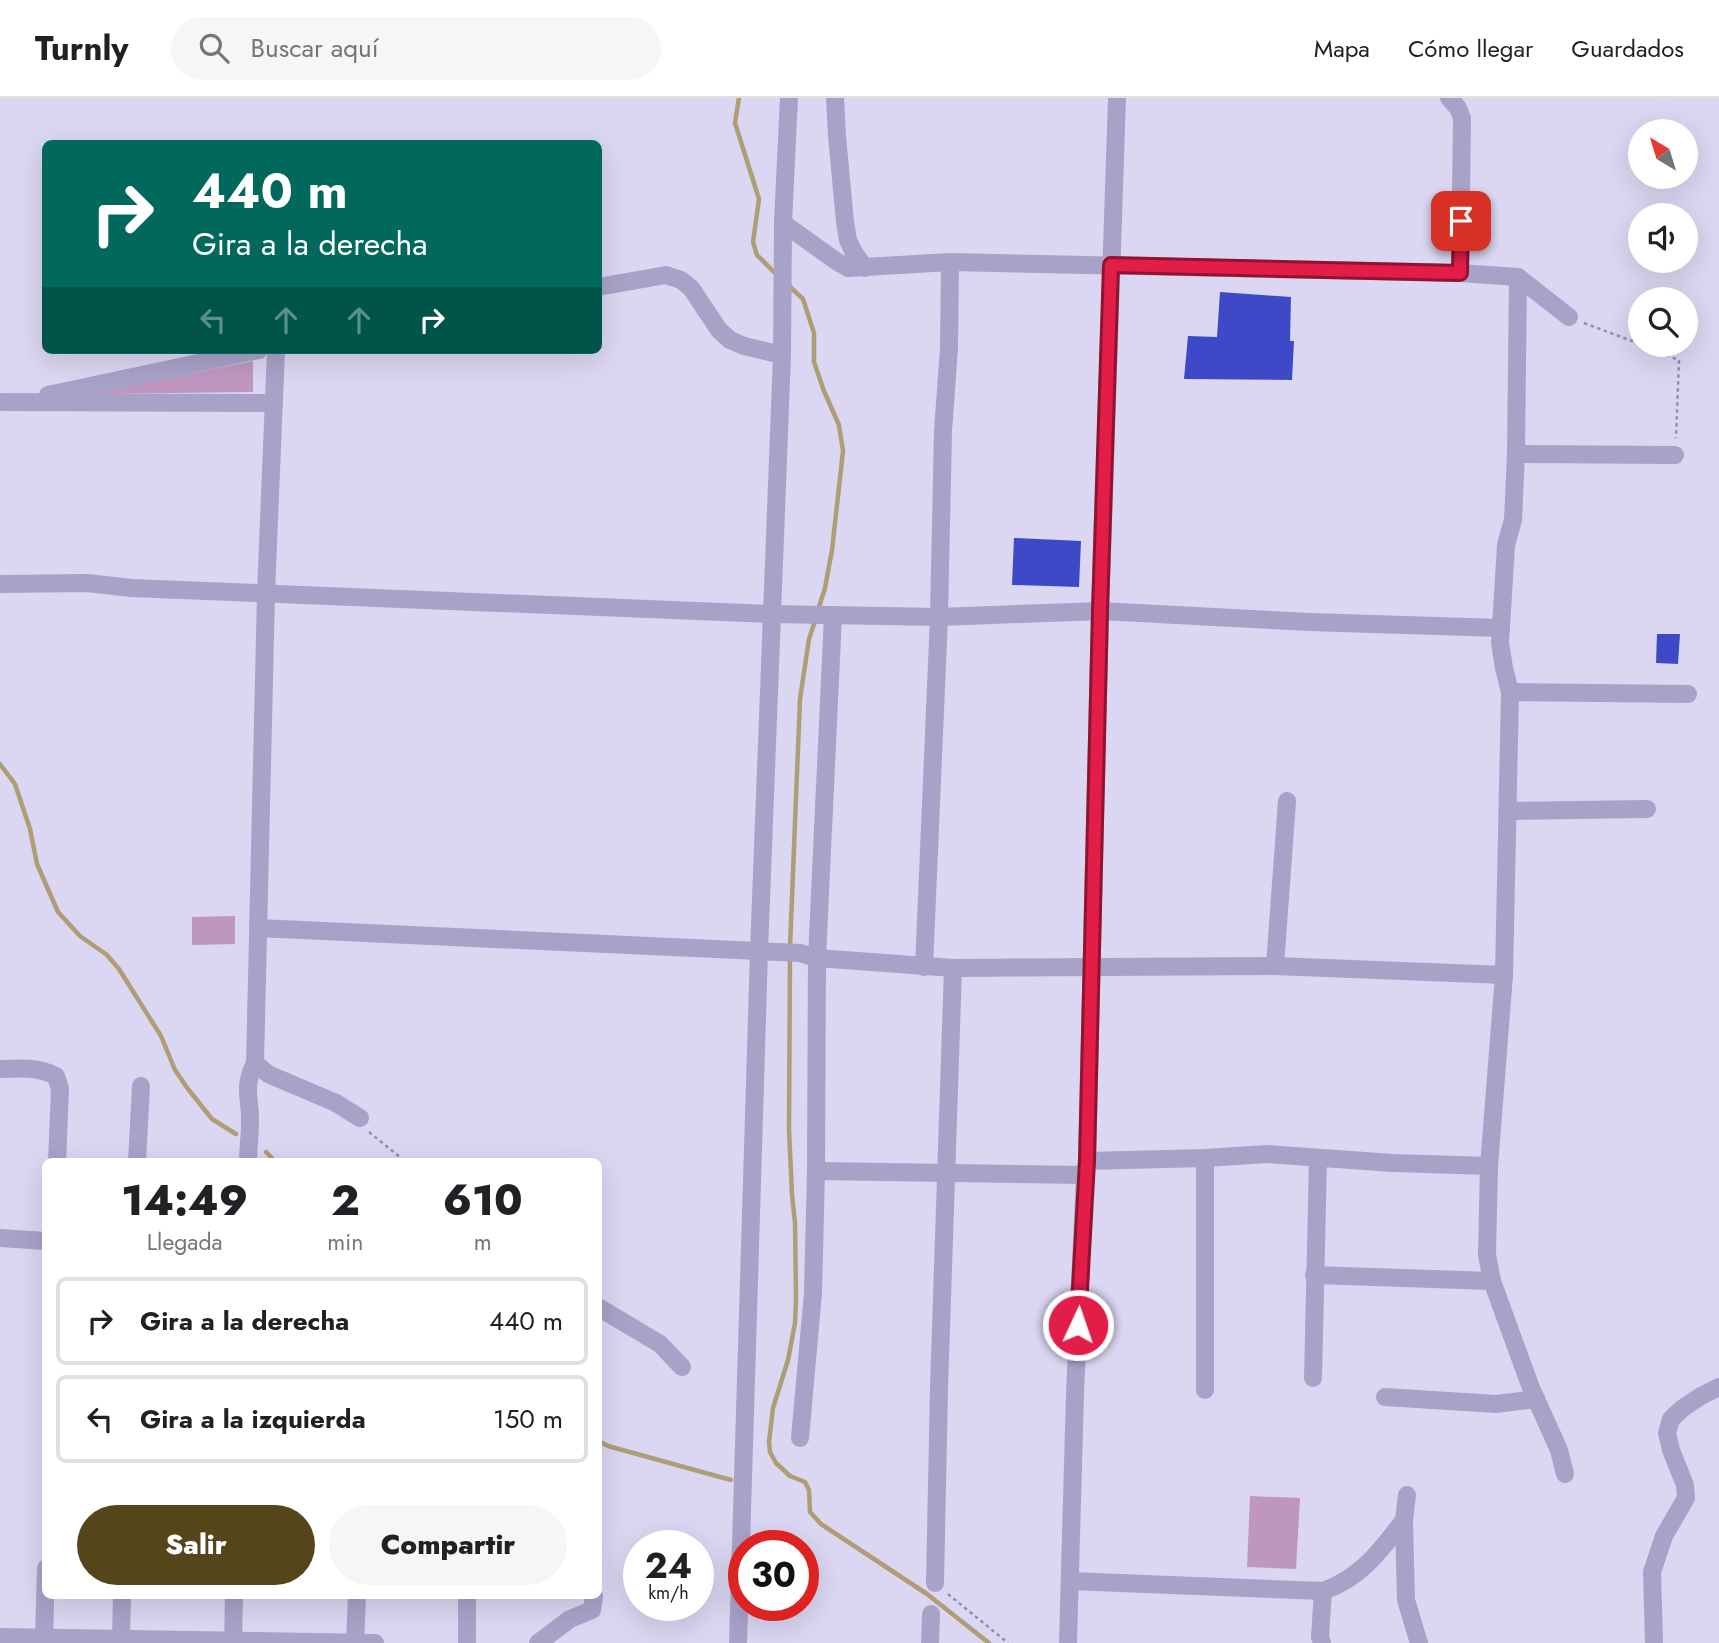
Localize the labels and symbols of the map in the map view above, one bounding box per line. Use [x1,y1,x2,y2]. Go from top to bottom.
north arrow [1628,119,1698,189]
pin [1431,191,1491,251]
position arrow [1041,1288,1115,1362]
speed limit sign: 30 [728,1530,819,1621]

